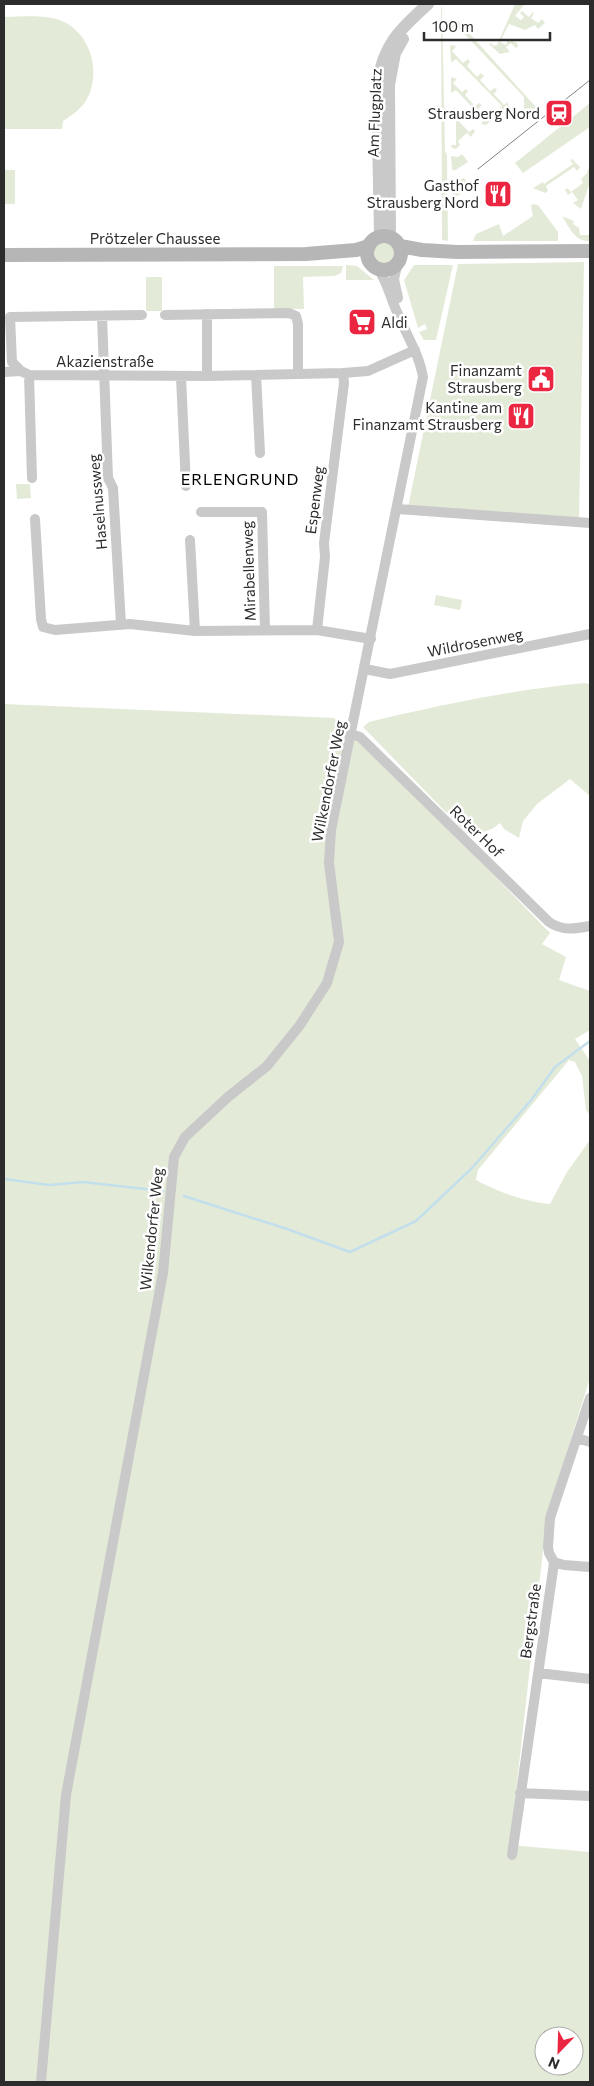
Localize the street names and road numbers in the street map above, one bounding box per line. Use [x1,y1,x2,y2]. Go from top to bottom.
street label: Am Flugplatz [363,68,385,158]
street label: Prötzeler Chaussee [90,229,220,247]
street label: Akazienstraße [56,352,154,370]
street label: Haselnussweg [84,453,110,551]
street label: Espenweg [301,465,327,535]
street label: Mirabellenweg [237,520,259,622]
street label: Wildrosenweg [426,624,524,660]
street label: Wilkendorfer Weg [307,719,349,843]
street label: Roter Hof [447,801,507,861]
street label: Wilkendorfer Weg [136,1167,166,1291]
street label: Bergstraße [516,1582,544,1660]

